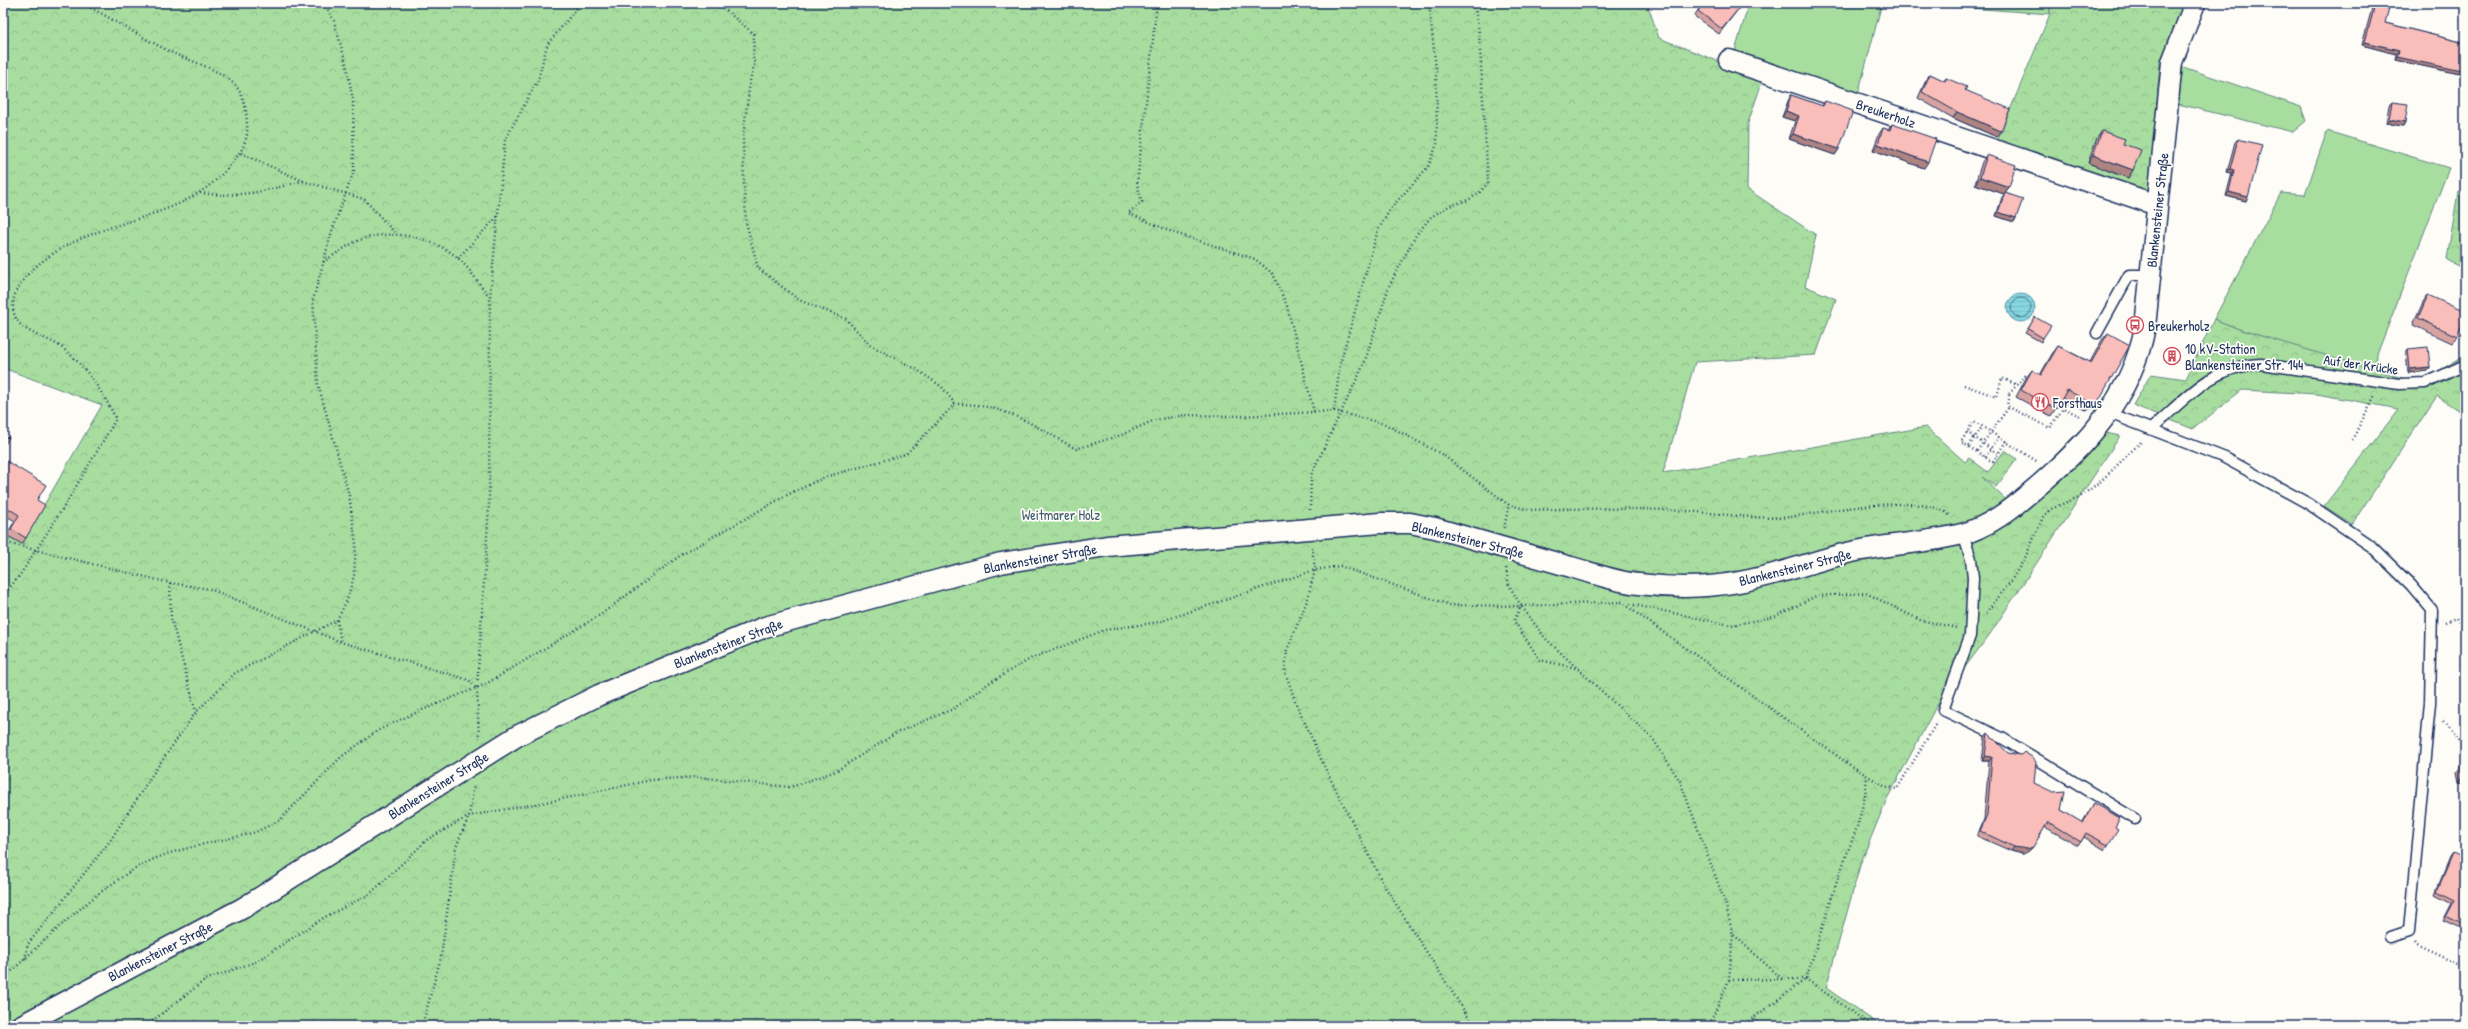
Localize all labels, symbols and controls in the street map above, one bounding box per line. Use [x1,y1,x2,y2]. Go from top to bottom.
street label: Breukerholz [1854,94,1918,132]
street label: Blankensteiner Straße [2142,151,2173,268]
bus stop icon: Breukerholz [2125,315,2145,335]
place label: Breukerholz [2148,316,2210,335]
place label: 10 kV-Station Blankensteiner Str. 144 [2185,339,2303,374]
building icon: 10 kV-Station Blankensteiner Str. 144 [2162,346,2182,366]
street label: Auf der Krücke [2322,349,2400,379]
restaurant icon: Forsthaus [2030,392,2050,412]
place label: Forsthaus [2052,393,2102,412]
park label: Weitmarer Holz [1022,505,1100,524]
street label: Blankensteiner Straße [1410,516,1526,563]
street label: Blankensteiner Straße [982,539,1099,578]
street label: Blankensteiner Straße [1737,544,1854,591]
street label: Blankensteiner Straße [671,613,786,673]
street label: Blankensteiner Straße [384,746,493,824]
street label: Blankensteiner Straße [105,916,216,986]

